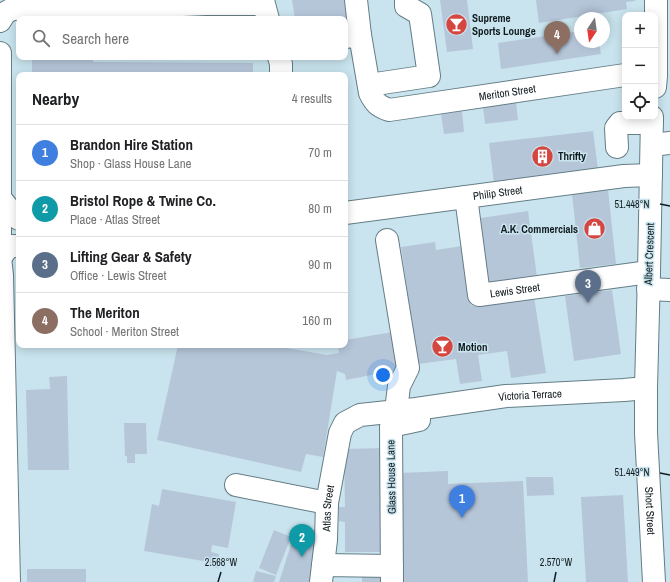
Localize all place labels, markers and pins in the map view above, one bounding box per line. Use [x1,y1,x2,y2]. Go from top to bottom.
bar icon: Supreme Sports Lounge [444,11,470,37]
place label: Supreme Sports Lounge [472,11,536,38]
pin: 4 [544,21,570,54]
building icon: Thrifty [530,143,556,169]
place label: Thrifty [558,149,586,163]
shop icon: A.K. Commercials [581,216,607,242]
place label: A.K. Commercials [501,222,578,236]
pin: 3 [575,270,601,303]
bar icon: Motion [429,334,455,360]
place label: Motion [458,340,488,354]
pin: 1 [449,485,475,518]
pin: 2 [289,524,315,557]

